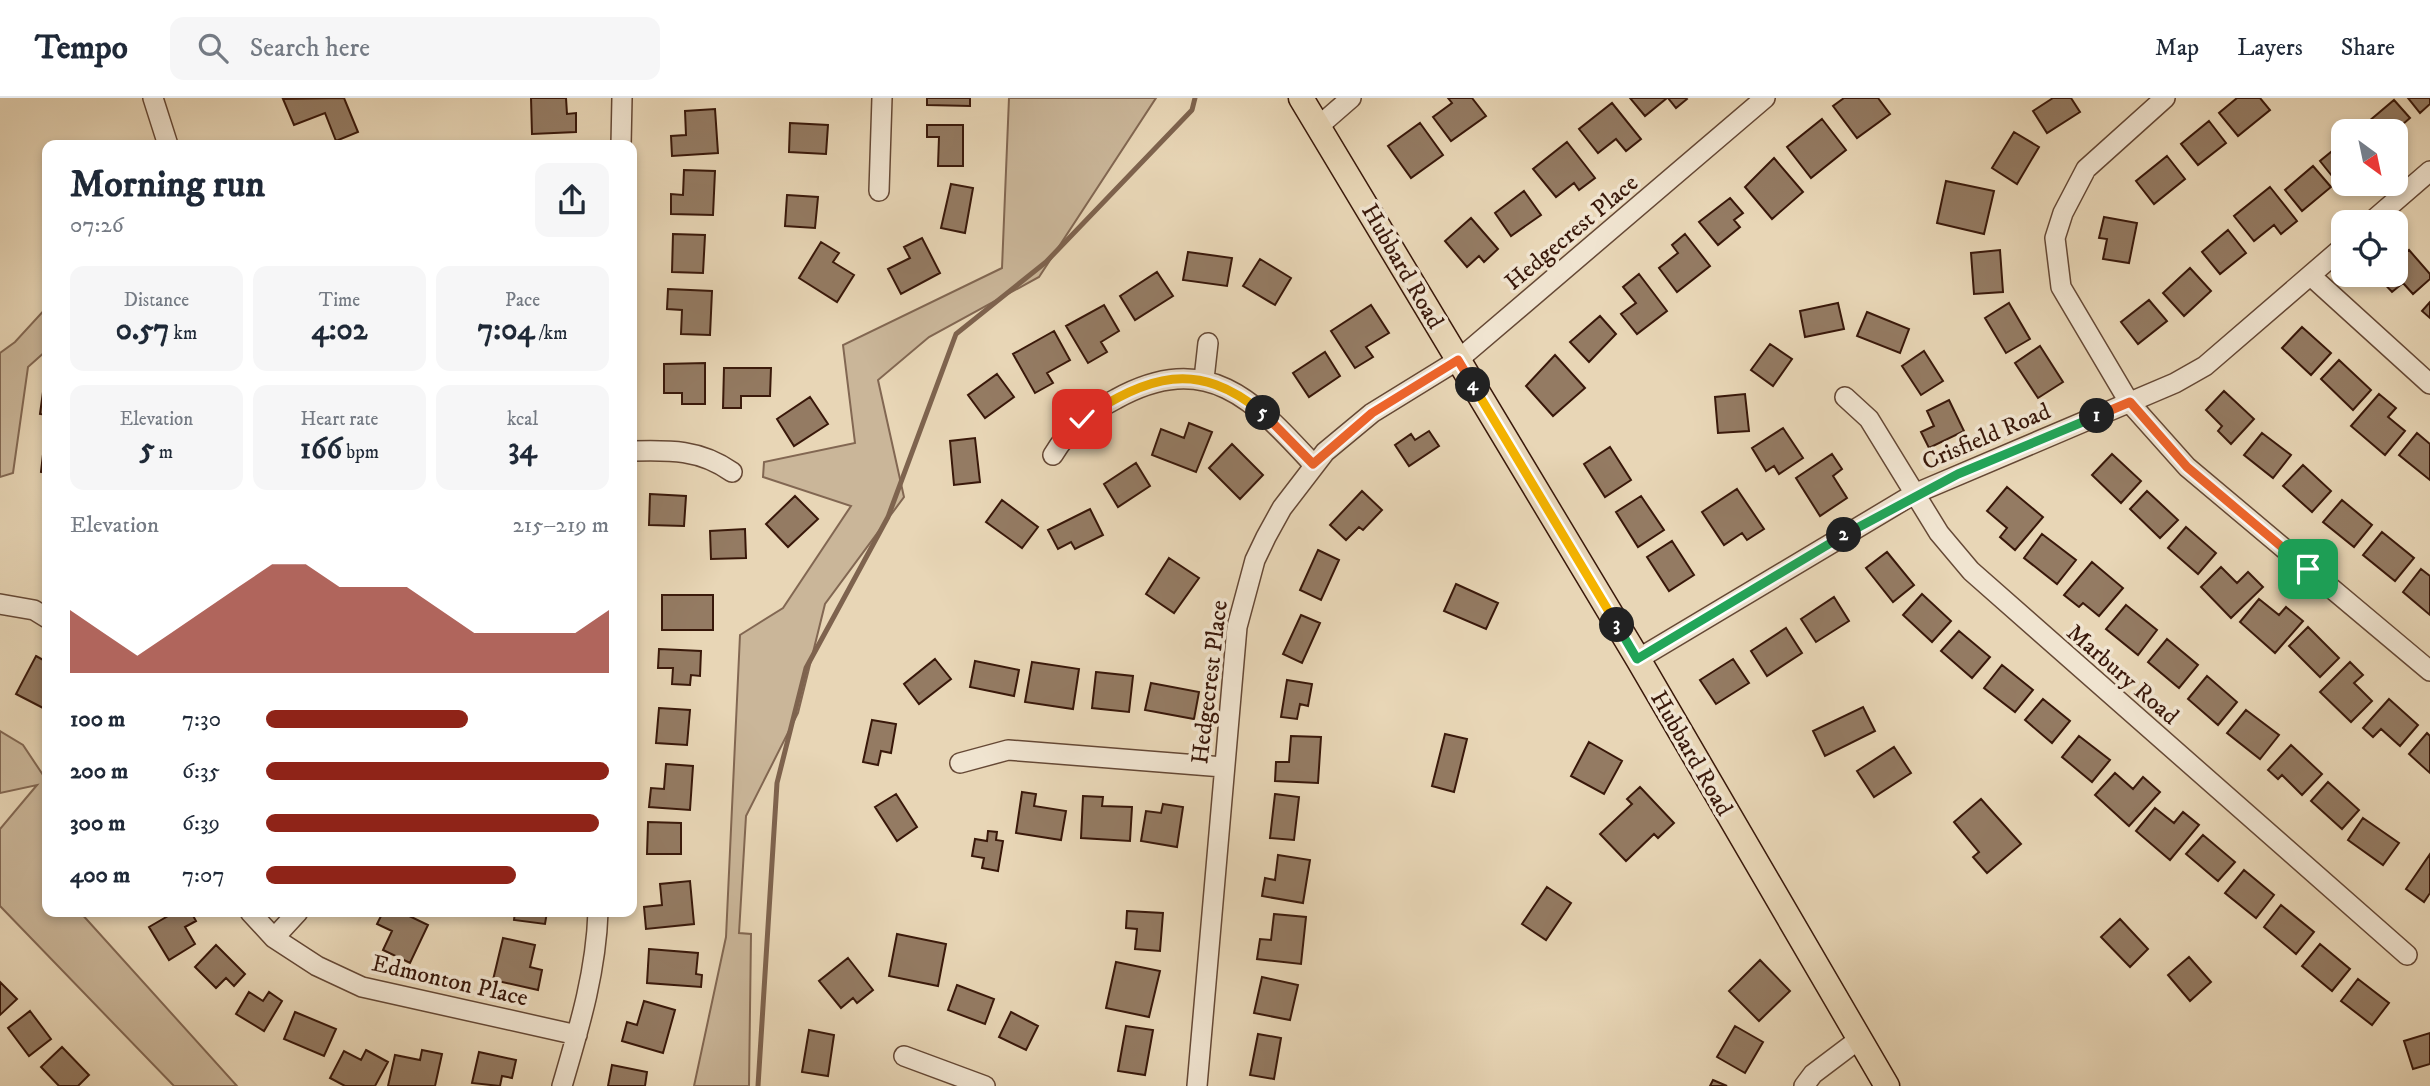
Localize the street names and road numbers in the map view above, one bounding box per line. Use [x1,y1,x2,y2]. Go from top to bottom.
street label: Hedgecrest Place [1499,168,1644,297]
street label: Hubbard Road [1354,199,1450,335]
street label: Crisfield Road [1918,396,2055,477]
street label: Hedgecrest Place [1185,598,1235,766]
street label: Marbury Road [2060,618,2185,732]
street label: Hubbard Road [1643,686,1739,822]
street label: Edmonton Place [369,948,531,1014]

